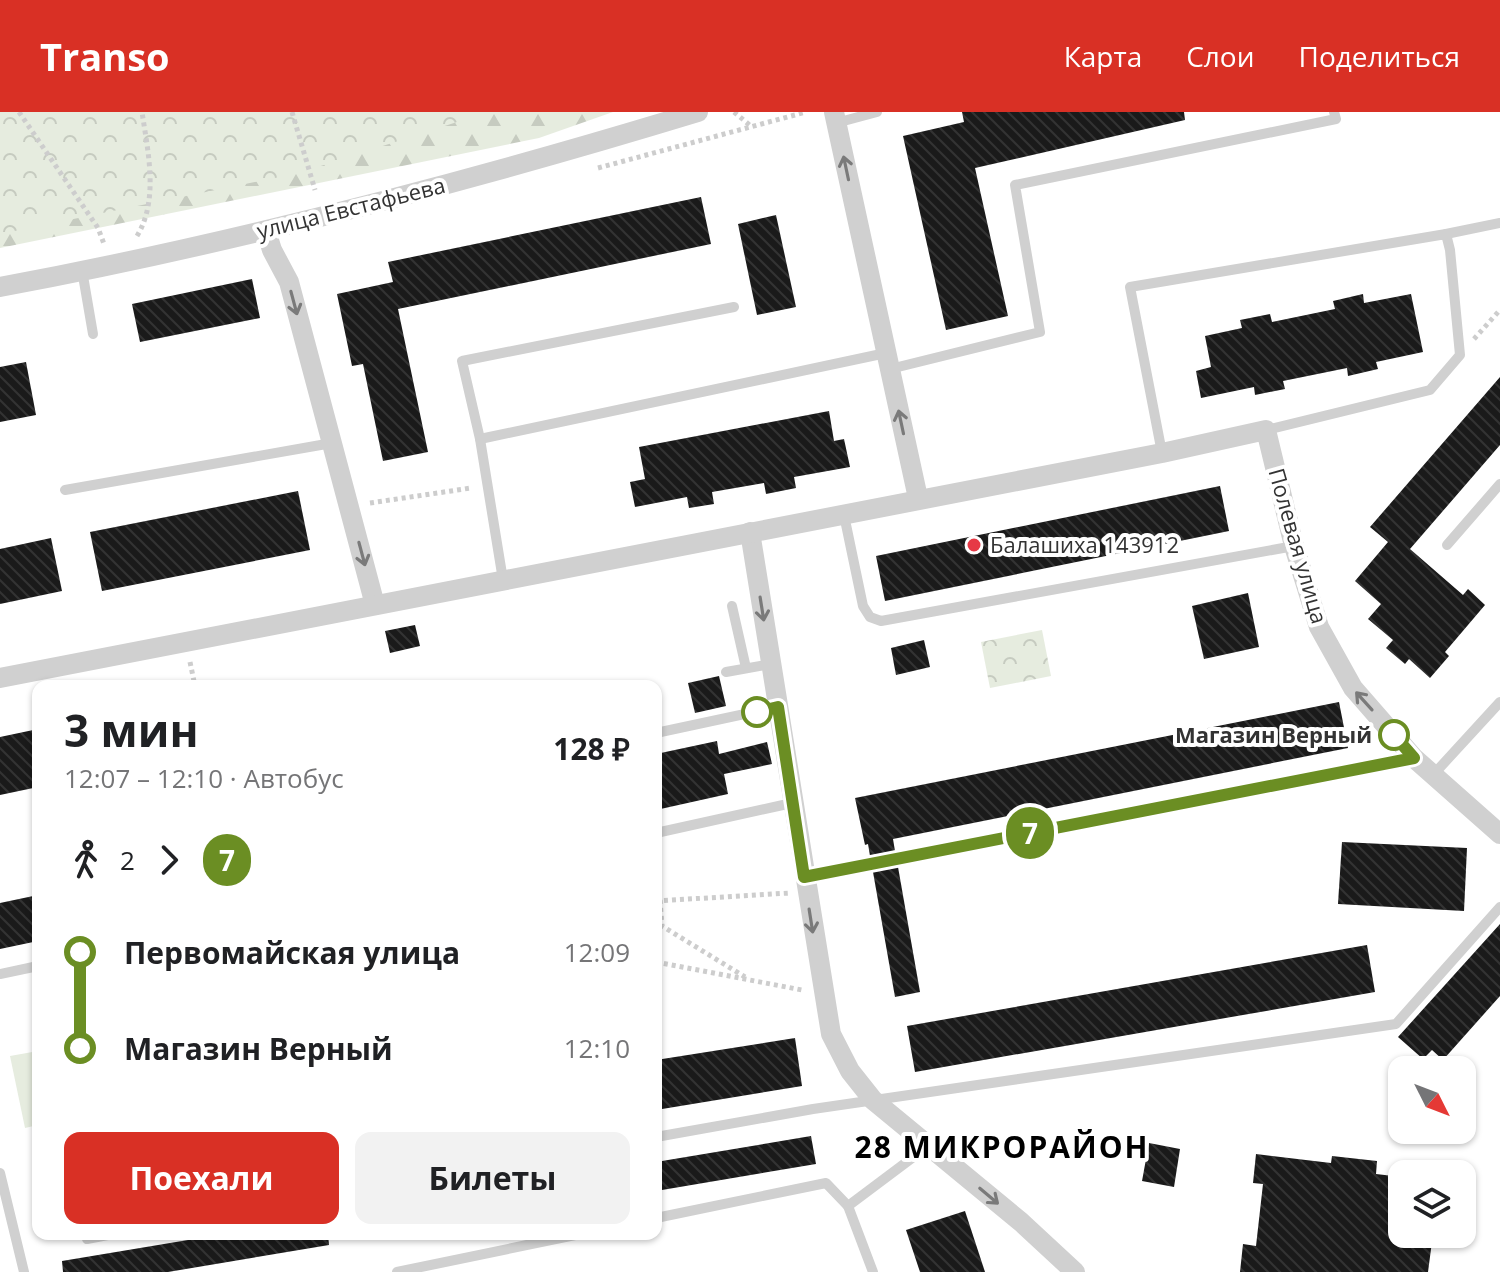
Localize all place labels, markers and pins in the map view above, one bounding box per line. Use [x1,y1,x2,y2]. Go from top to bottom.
place label: Балашиха 143912 [990,529,1179,559]
marker: Балашиха 143912 [965,536,983,554]
unlabelled marker [742,697,772,727]
place label: Магазин Верный [1175,719,1372,749]
marker: Магазин Верный [1379,720,1409,750]

